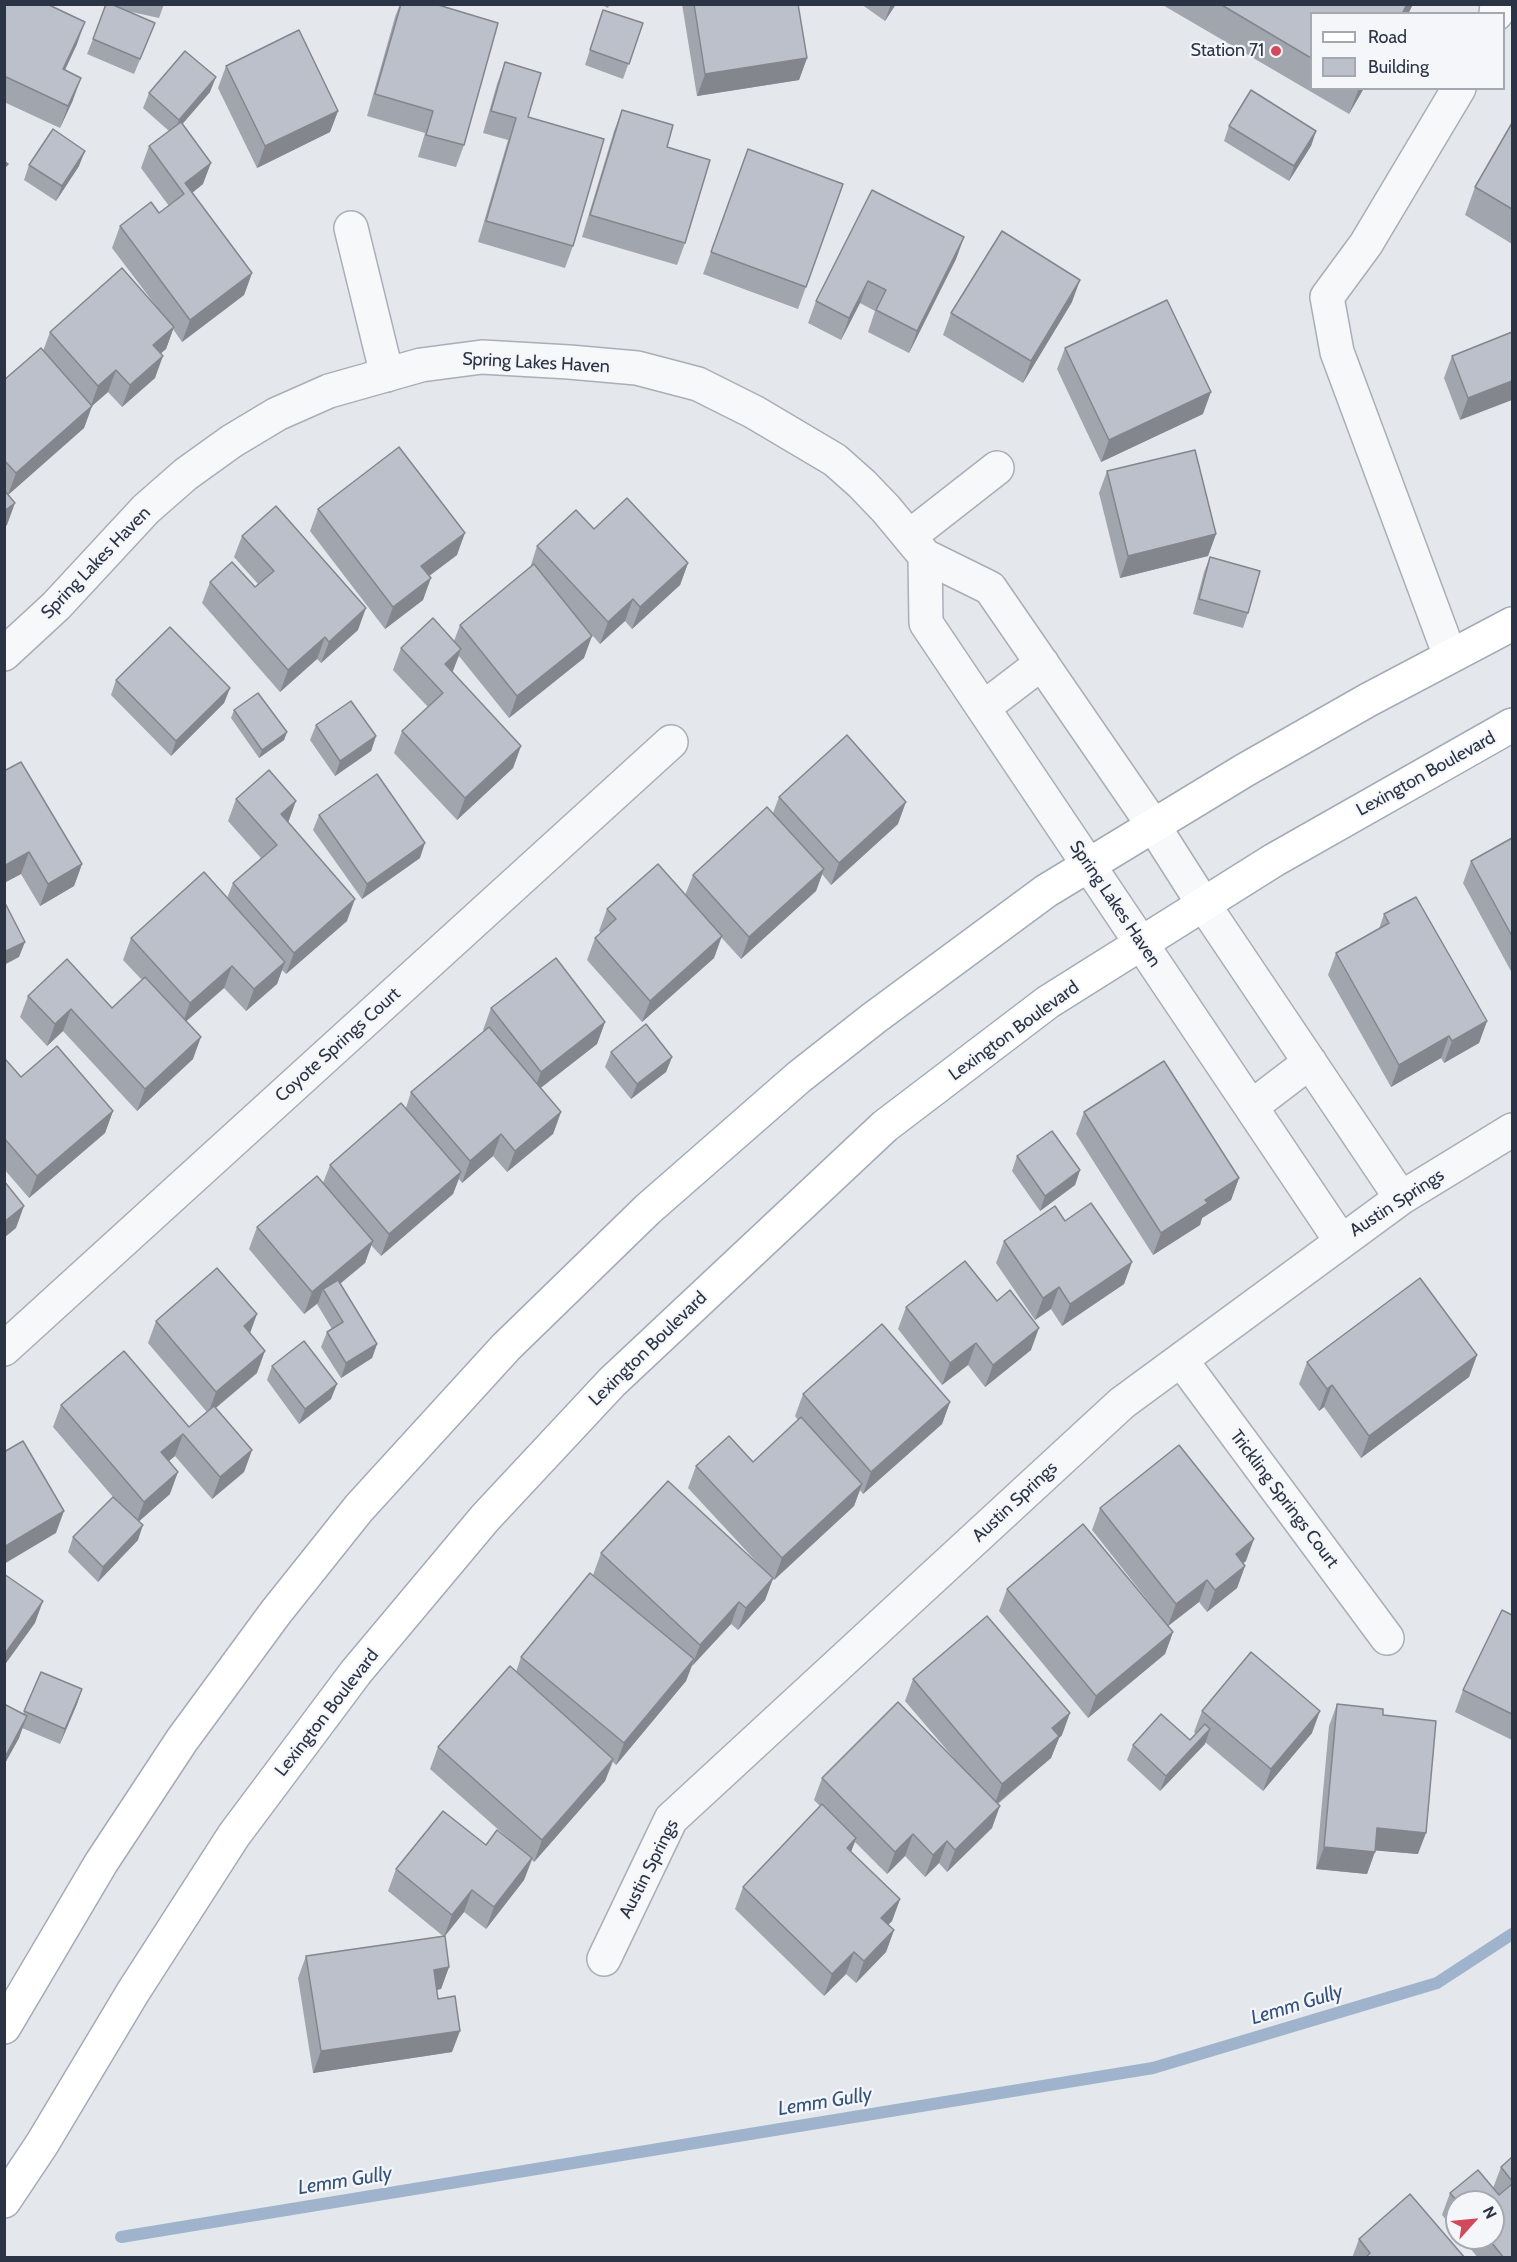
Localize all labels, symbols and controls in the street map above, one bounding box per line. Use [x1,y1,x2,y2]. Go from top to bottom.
legend [1310,12,1505,90]
text: Road [1368,26,1407,48]
place label: Station 71 [1190,40,1264,62]
marker: Station 71 [1269,44,1283,58]
text: Building [1368,56,1429,78]
street label: Spring Lakes Haven [462,348,610,378]
street label: Spring Lakes Haven [37,502,155,624]
street label: Lexington Boulevard [1353,727,1499,821]
street label: Spring Lakes Haven [1065,837,1165,971]
street label: Lexington Boulevard [945,977,1083,1085]
street label: Coyote Springs Court [271,983,405,1107]
street label: Austin Springs [1346,1164,1448,1242]
street label: Lexington Boulevard [585,1287,711,1411]
street label: Trickling Springs Court [1225,1426,1343,1572]
street label: Austin Springs [968,1457,1062,1547]
street label: Lexington Boulevard [271,1645,383,1781]
street label: Austin Springs [615,1816,683,1922]
water label: Lemm Gully [1248,1980,1346,2030]
water label: Lemm Gully [776,2083,874,2121]
water label: Lemm Gully [296,2162,394,2200]
north arrow [1445,2190,1505,2250]
text: N [1479,2203,1501,2222]

